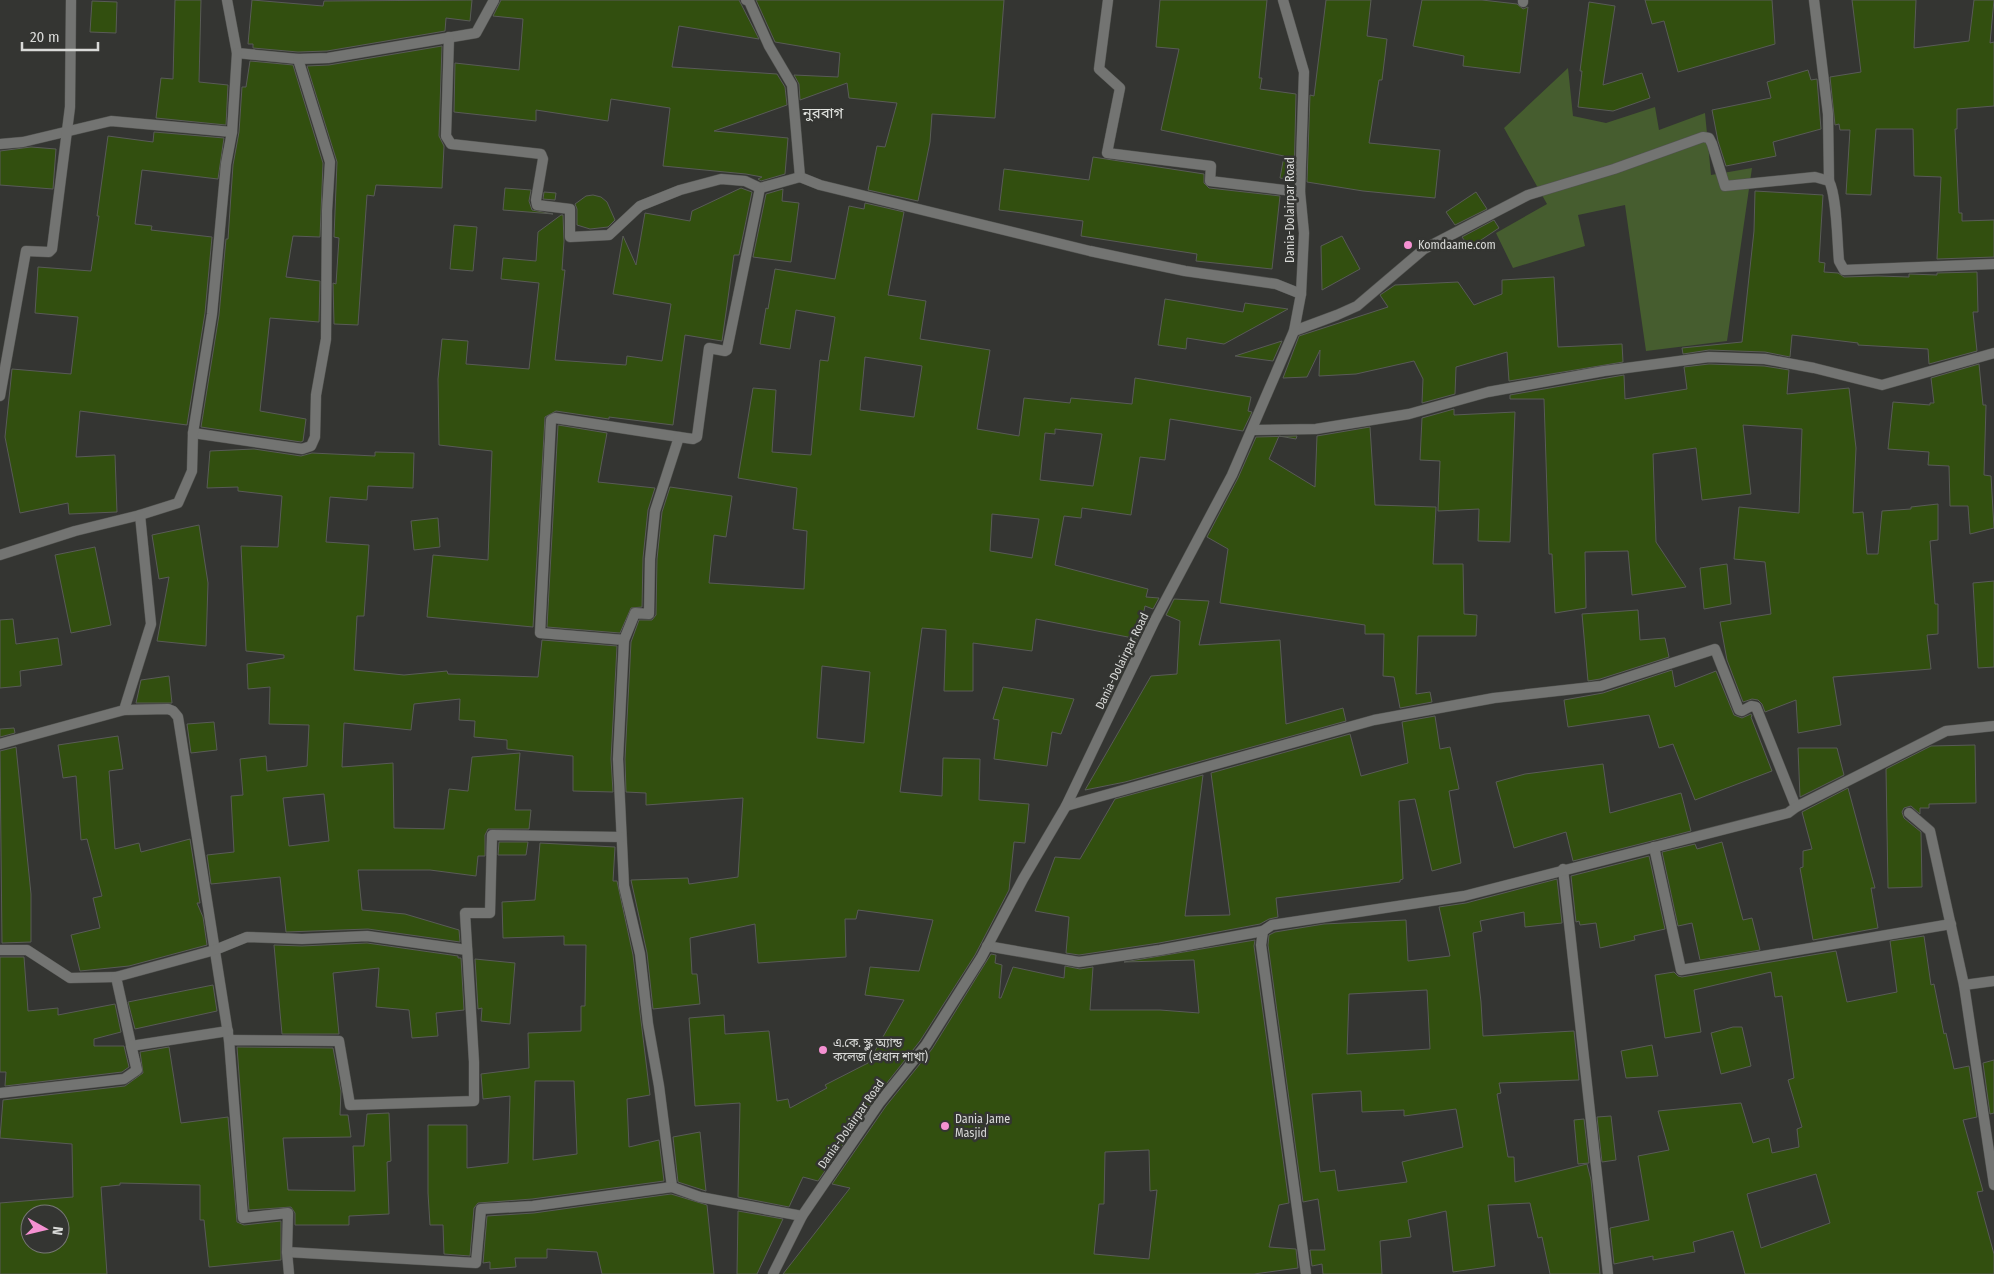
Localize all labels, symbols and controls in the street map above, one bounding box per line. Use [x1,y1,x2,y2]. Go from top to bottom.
scale bar [22,20,99,52]
text: 20 m [30,28,60,46]
district label: নুরবাগ [802,104,844,122]
street label: Dania-Dolairpar Road [1283,157,1297,263]
place label: Komdaame.com [1418,238,1496,252]
marker: Komdaame.com [1402,239,1414,251]
street label: Dania-Dolairpar Road [1093,610,1151,712]
place label: এ.কে. স্কুল অ্যান্ড কলেজ (প্রধান শাখা) [832,1036,929,1064]
marker: এ.কে. স্কুল অ্যান্ড কলেজ (প্রধান শাখা) [817,1044,829,1056]
street label: Dania-Dolairpar Road [815,1077,887,1171]
place label: Dania Jame Masjid [955,1112,1010,1140]
marker: Dania Jame Masjid [939,1120,951,1132]
north arrow [20,1204,70,1254]
text: N [48,1225,66,1236]

